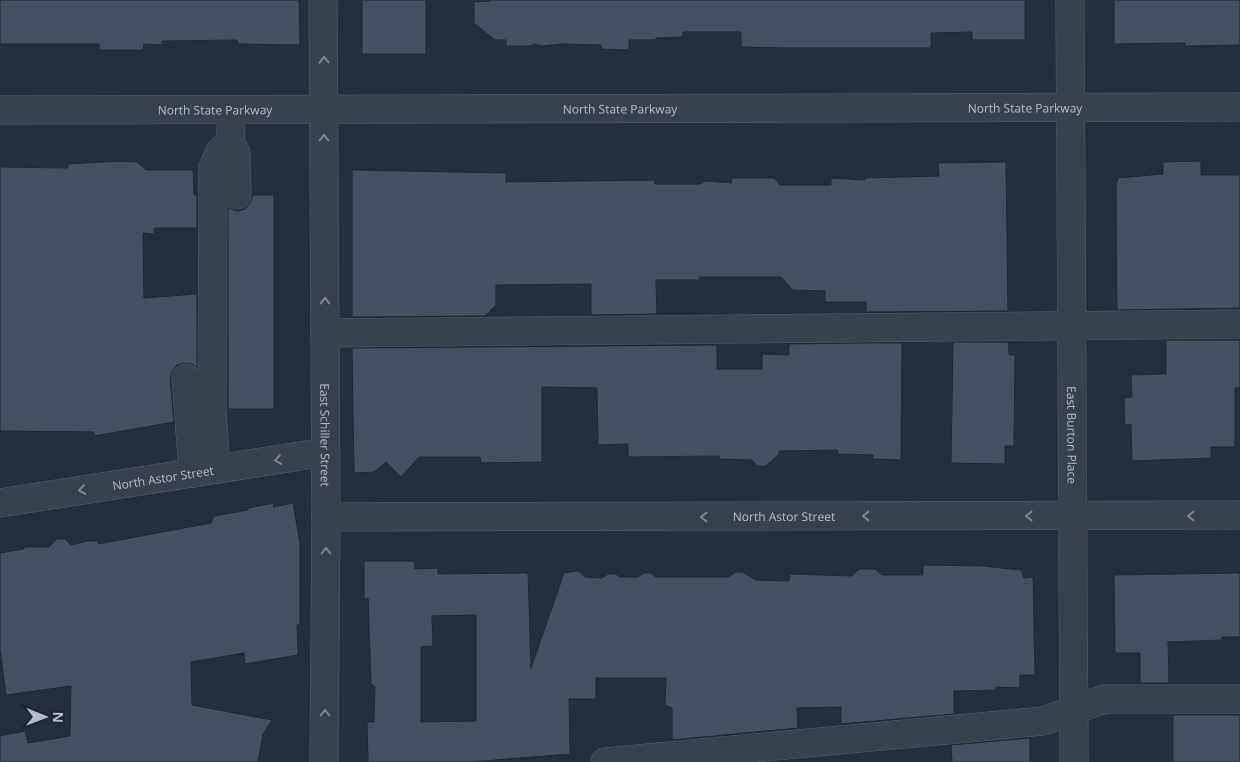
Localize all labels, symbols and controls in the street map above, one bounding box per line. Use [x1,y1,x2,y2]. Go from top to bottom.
one-way arrow [319,56,329,64]
street label: North State Parkway [968,99,1083,116]
street label: North State Parkway [563,100,678,117]
street label: North State Parkway [158,101,273,118]
one-way arrow [319,134,329,142]
one-way arrow [320,297,330,304]
street label: East Schiller Street [317,383,334,487]
street label: East Burton Place [1064,386,1081,484]
one-way arrow [273,454,282,464]
street label: North Astor Street [111,461,215,494]
one-way arrow [78,484,86,495]
street label: North Astor Street [733,507,835,525]
one-way arrow [862,511,870,521]
one-way arrow [1025,511,1032,521]
one-way arrow [1187,511,1195,521]
one-way arrow [700,512,708,522]
one-way arrow [321,547,331,554]
north arrow [20,692,70,742]
one-way arrow [320,709,330,717]
text: N [49,711,68,723]

